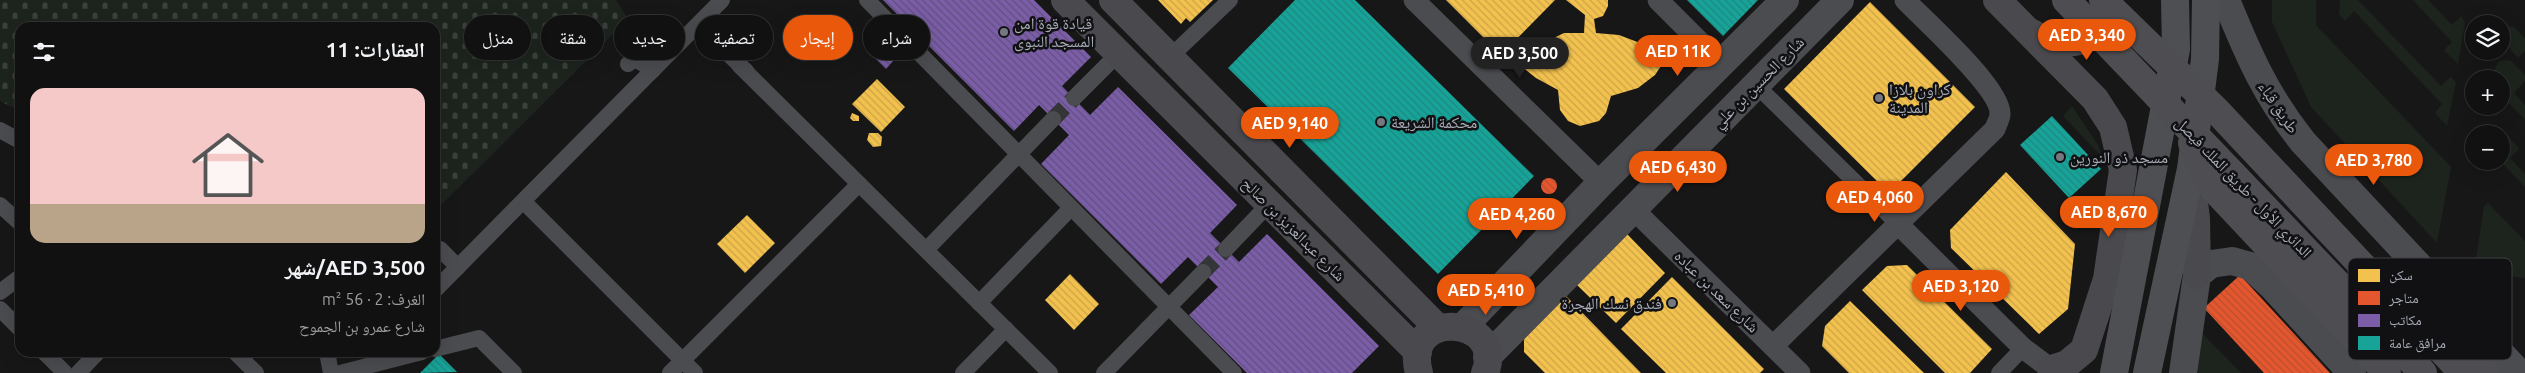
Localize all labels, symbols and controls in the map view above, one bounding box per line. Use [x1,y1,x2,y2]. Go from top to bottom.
place label: قيادة قوة امن المسجد النبوى [1014,14,1094,52]
chip: منزل [464,15,531,60]
chip: شقة [541,15,604,60]
chip: جديد [614,15,685,60]
chip: تصفية [695,15,773,60]
chip: إيجار [783,15,853,60]
chip: شراء [863,15,930,60]
map controls [2465,15,2510,170]
button: layers [2465,15,2510,60]
pin: AED 3,340 [2030,18,2144,61]
marker: قيادة قوة امن المسجد النبوى [998,26,1010,38]
text: AED 3,340 [2049,26,2125,44]
street label: شارع الحسين بن علي [1709,33,1810,134]
pin: AED 11K [1632,34,1724,77]
pin: AED 3,500 [1463,36,1577,79]
text: العقارات: 11 [326,37,425,61]
icon: filters [30,38,58,66]
text: AED 11K [1646,42,1710,60]
text: AED 3,500 [1482,44,1558,62]
button: + [2465,70,2510,115]
street label: طريق قباء [2253,78,2303,138]
place label: كراون بلازا المدينة [1889,80,1951,116]
marker: كراون بلازا المدينة [1873,92,1885,104]
pin: AED 9,140 [1233,106,1347,149]
place label: محكمة الشريعة [1391,113,1477,132]
street label: الدائري الأول - طريق الملك فيصل [2169,113,2316,264]
text: AED 9,140 [1252,114,1328,132]
marker: محكمة الشريعة [1375,116,1387,128]
icon: home [183,120,273,210]
button: − [2465,125,2510,170]
pin: AED 3,780 [2317,144,2431,186]
place label: مسجد ذو النورين [2070,148,2168,168]
pin: AED 6,430 [1621,150,1735,193]
marker: مسجد ذو النورين [2054,151,2066,163]
text: AED 3,780 [2336,151,2412,169]
text: AED 6,430 [1640,158,1716,176]
street label: شارع عبدالعزيز بن صالح [1237,174,1349,286]
pin: AED 4,060 [1818,180,1932,223]
text: AED 4,060 [1837,188,1913,206]
pin: AED 8,670 [2052,196,2166,238]
pin: AED 4,260 [1460,198,1574,240]
text: AED 8,670 [2071,203,2147,221]
text: AED 4,260 [1479,205,1555,223]
street label: شارع سعد بن عباده [1670,246,1763,337]
text: AED 3,500/شهر [285,255,425,279]
legend [2348,258,2512,360]
text: سكن [2389,267,2413,284]
pin: AED 3,120 [1904,270,2018,312]
pin: AED 5,410 [1429,274,1543,316]
text: AED 3,120 [1923,277,1999,295]
text: AED 5,410 [1448,281,1524,299]
text: الغرف: 2 · 56 m² [322,290,425,308]
text: متاجر [2388,290,2419,307]
place label: فندق نسك الهجرة [1562,294,1662,314]
marker: فندق نسك الهجرة [1666,297,1678,309]
text: مكاتب [2389,312,2422,328]
text: شارع عمرو بن الجموح [299,317,425,335]
text: مرافق عامة [2389,335,2446,353]

